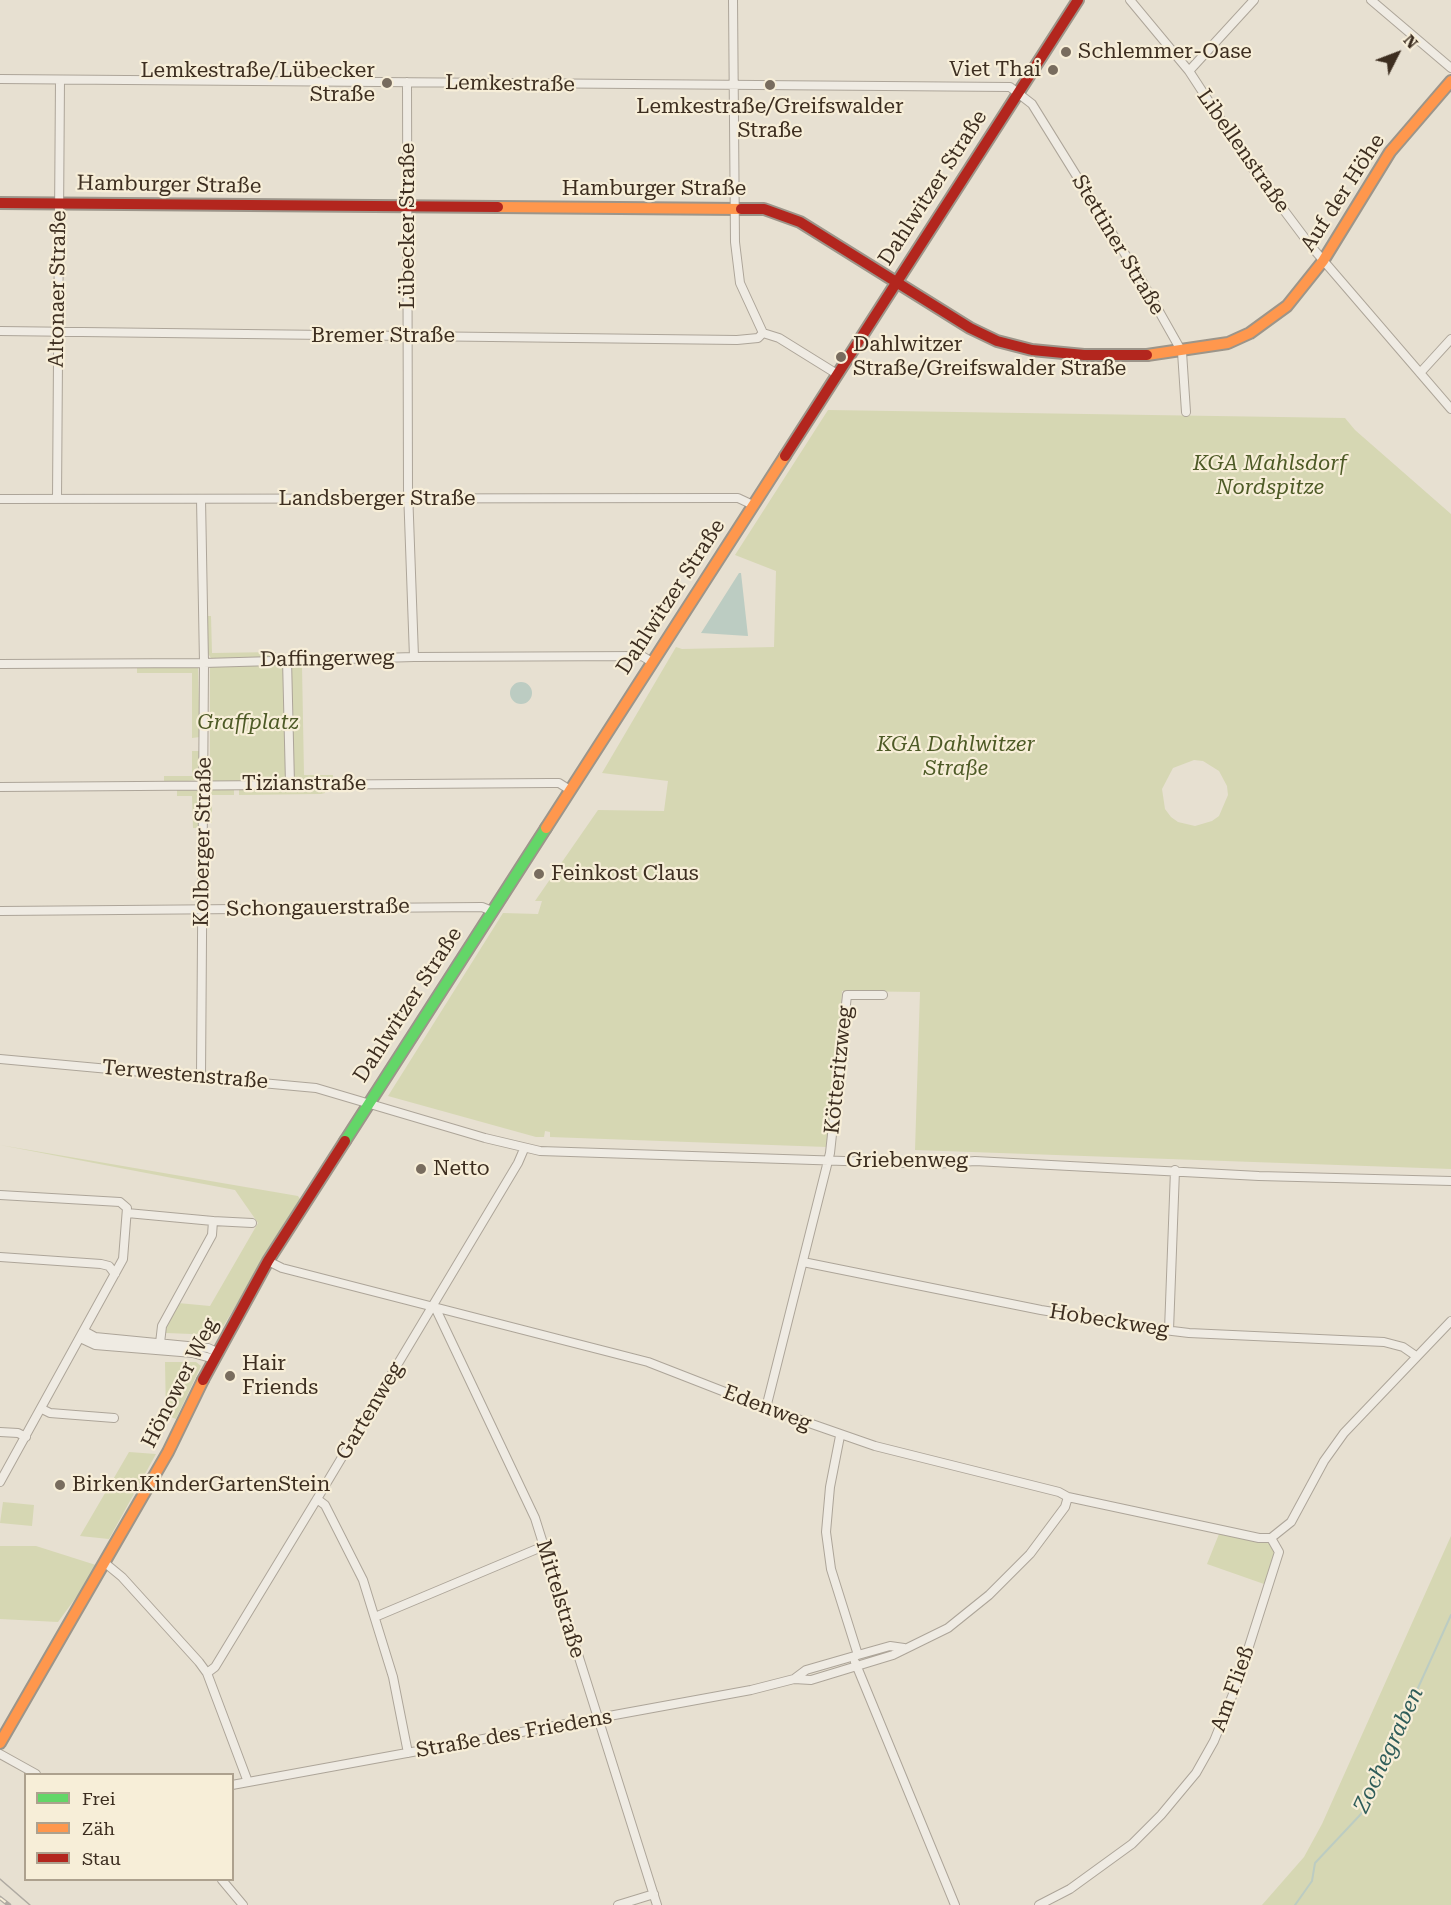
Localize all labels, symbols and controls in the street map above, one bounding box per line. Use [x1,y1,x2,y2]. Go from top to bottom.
north arrow [1367,24,1427,84]
text: N [1400,31,1422,53]
place label: Schlemmer-Oase [1078,39,1252,65]
marker: Schlemmer-Oase [1059,45,1073,59]
place label: Viet Thai [949,57,1041,83]
place label: Lemkestraße/Lübecker Straße [140,58,375,108]
marker: Viet Thai [1046,63,1060,77]
street label: Lemkestraße [445,70,575,98]
marker: Lemkestraße/Lübecker Straße [380,76,394,90]
marker: Lemkestraße/Greifswalder Straße [763,78,777,92]
street label: Libellenstraße [1191,84,1295,218]
place label: Lemkestraße/Greifswalder Straße [636,94,904,144]
street label: Dahlwitzer Straße [873,106,993,270]
street label: Auf der Höhe [1296,129,1390,257]
street label: Lübecker Straße [395,143,421,309]
street label: Stettiner Straße [1066,170,1170,320]
street label: Hamburger Straße [76,171,262,199]
street label: Hamburger Straße [562,176,746,202]
street label: Altonaer Straße [44,210,72,368]
street label: Bremer Straße [311,323,455,349]
place label: Dahlwitzer Straße/Greifswalder Straße [853,332,1126,382]
marker: Dahlwitzer Straße/Greifswalder Straße [834,350,848,364]
park label: KGA Mahlsdorf Nordspitze [1193,451,1347,501]
street label: Landsberger Straße [278,486,476,512]
street label: Dahlwitzer Straße [611,515,731,679]
street label: Daffingerweg [260,645,394,673]
park label: Graffplatz [197,710,299,736]
park label: KGA Dahlwitzer Straße [877,732,1035,782]
street label: Kolberger Straße [189,757,217,927]
street label: Tizianstraße [242,771,366,797]
place label: Feinkost Claus [551,861,699,887]
marker: Feinkost Claus [532,867,546,881]
street label: Schongauerstraße [226,894,410,922]
street label: Dahlwitzer Straße [348,923,468,1087]
street label: Kötteritzweg [820,1005,858,1135]
street label: Terwestenstraße [101,1055,269,1095]
street label: Griebenweg [846,1148,968,1174]
place label: Netto [433,1156,490,1182]
marker: Netto [414,1162,428,1176]
street label: Hobeckweg [1048,1299,1170,1343]
street label: Hönower Weg [136,1314,224,1452]
place label: Hair Friends [242,1351,318,1401]
street label: Gartenweg [331,1357,409,1465]
marker: Hair Friends [223,1369,237,1383]
street label: Edenweg [719,1380,815,1436]
place label: BirkenKinderGartenStein [72,1472,330,1498]
marker: BirkenKinderGartenStein [53,1478,67,1492]
street label: Mittelstraße [530,1537,590,1661]
street label: Am Fließ [1206,1643,1260,1735]
water label: Zochegraben [1349,1683,1429,1817]
street label: Straße des Friedens [414,1704,614,1764]
legend [24,1773,234,1881]
text: Frei [82,1788,115,1809]
text: Zäh [82,1818,115,1839]
text: Stau [82,1848,121,1869]

